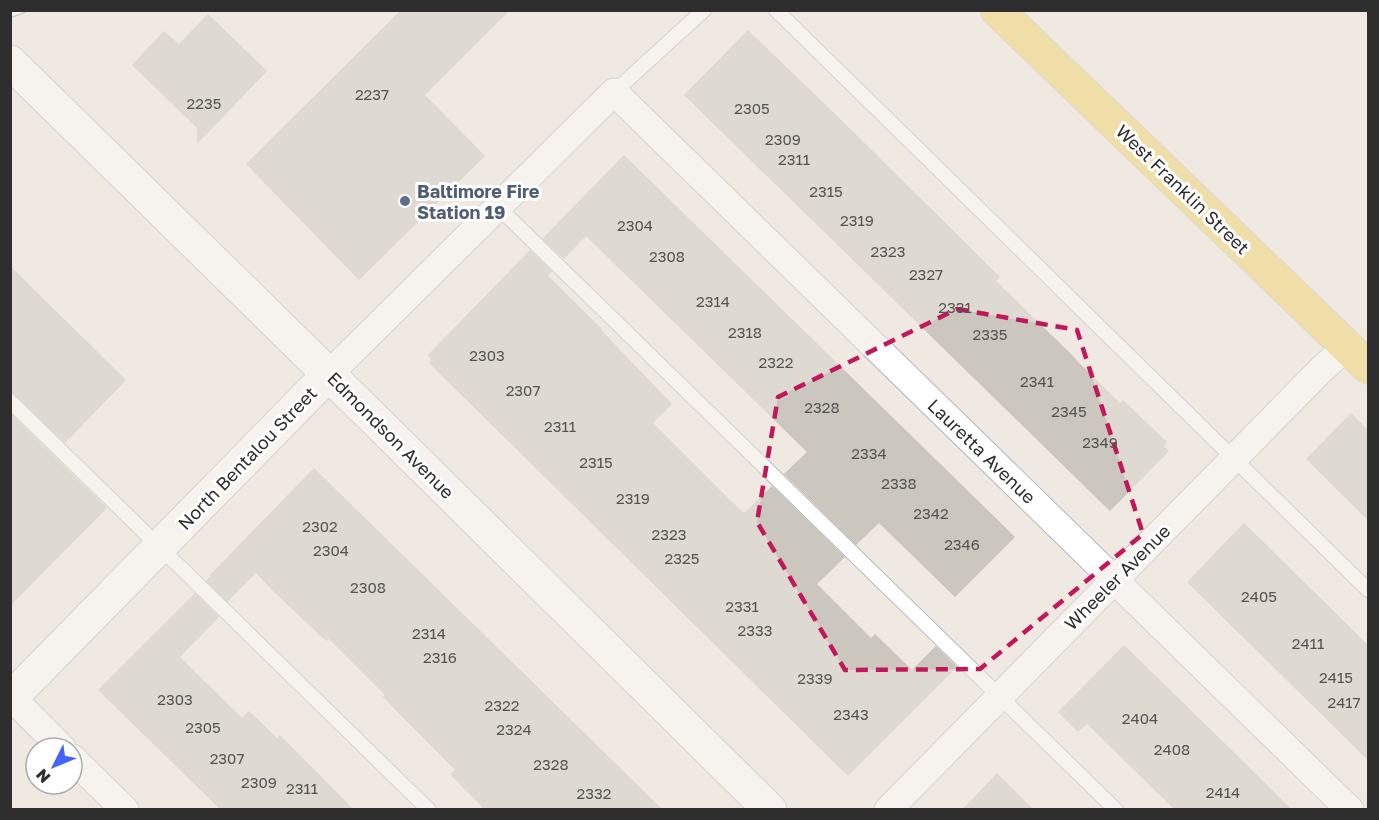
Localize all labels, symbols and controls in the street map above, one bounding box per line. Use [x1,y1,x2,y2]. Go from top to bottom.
house number: 2237 [355,85,389,103]
house number: 2235 [187,94,221,112]
house number: 2305 [734,99,770,117]
street label: West Franklin Street [1112,120,1254,258]
house number: 2309 [765,130,801,148]
house number: 2311 [778,150,810,168]
place label: Baltimore Fire Station 19 [417,180,540,223]
house number: 2315 [809,182,843,200]
marker: Baltimore Fire Station 19 [398,194,412,208]
house number: 2319 [840,211,874,229]
house number: 2304 [617,216,653,234]
house number: 2323 [871,242,905,260]
house number: 2308 [649,247,685,265]
house number: 2327 [909,265,943,283]
house number: 2314 [696,292,730,310]
house number: 2331 [938,298,972,316]
house number: 2318 [728,323,762,341]
house number: 2335 [973,325,1007,343]
house number: 2303 [469,346,505,364]
house number: 2322 [759,353,793,371]
street label: Edmondson Avenue [323,367,459,503]
house number: 2341 [1020,372,1054,390]
house number: 2307 [506,381,540,399]
street label: North Bentalou Street [173,382,321,534]
street label: Lauretta Avenue [924,394,1040,508]
house number: 2328 [804,398,840,416]
house number: 2345 [1051,402,1087,420]
house number: 2311 [544,417,576,435]
house number: 2349 [1082,433,1118,451]
house number: 2334 [851,444,887,462]
house number: 2315 [579,453,613,471]
house number: 2338 [881,474,917,492]
house number: 2319 [616,489,650,507]
house number: 2342 [913,504,949,522]
house number: 2302 [302,517,338,535]
street label: Wheeler Avenue [1060,520,1174,634]
house number: 2323 [652,525,686,543]
house number: 2346 [944,535,980,553]
house number: 2304 [313,541,349,559]
house number: 2325 [665,549,699,567]
house number: 2308 [350,578,386,596]
house number: 2405 [1241,587,1277,605]
house number: 2331 [725,597,759,615]
house number: 2333 [737,621,773,639]
house number: 2314 [412,624,446,642]
house number: 2411 [1292,634,1324,652]
house number: 2316 [423,648,457,666]
house number: 2415 [1319,668,1353,686]
house number: 2339 [797,669,833,687]
house number: 2303 [157,690,193,708]
house number: 2417 [1327,693,1361,711]
house number: 2322 [485,696,519,714]
house number: 2343 [833,705,869,723]
house number: 2404 [1122,709,1158,727]
house number: 2305 [185,718,221,736]
house number: 2324 [496,720,532,738]
north arrow [24,736,84,796]
house number: 2408 [1154,740,1190,758]
house number: 2307 [210,749,244,767]
house number: 2328 [533,755,569,773]
text: N [32,765,54,788]
house number: 2309 [241,773,277,791]
house number: 2311 [286,779,318,797]
house number: 2414 [1206,783,1240,801]
house number: 2332 [577,784,611,802]

